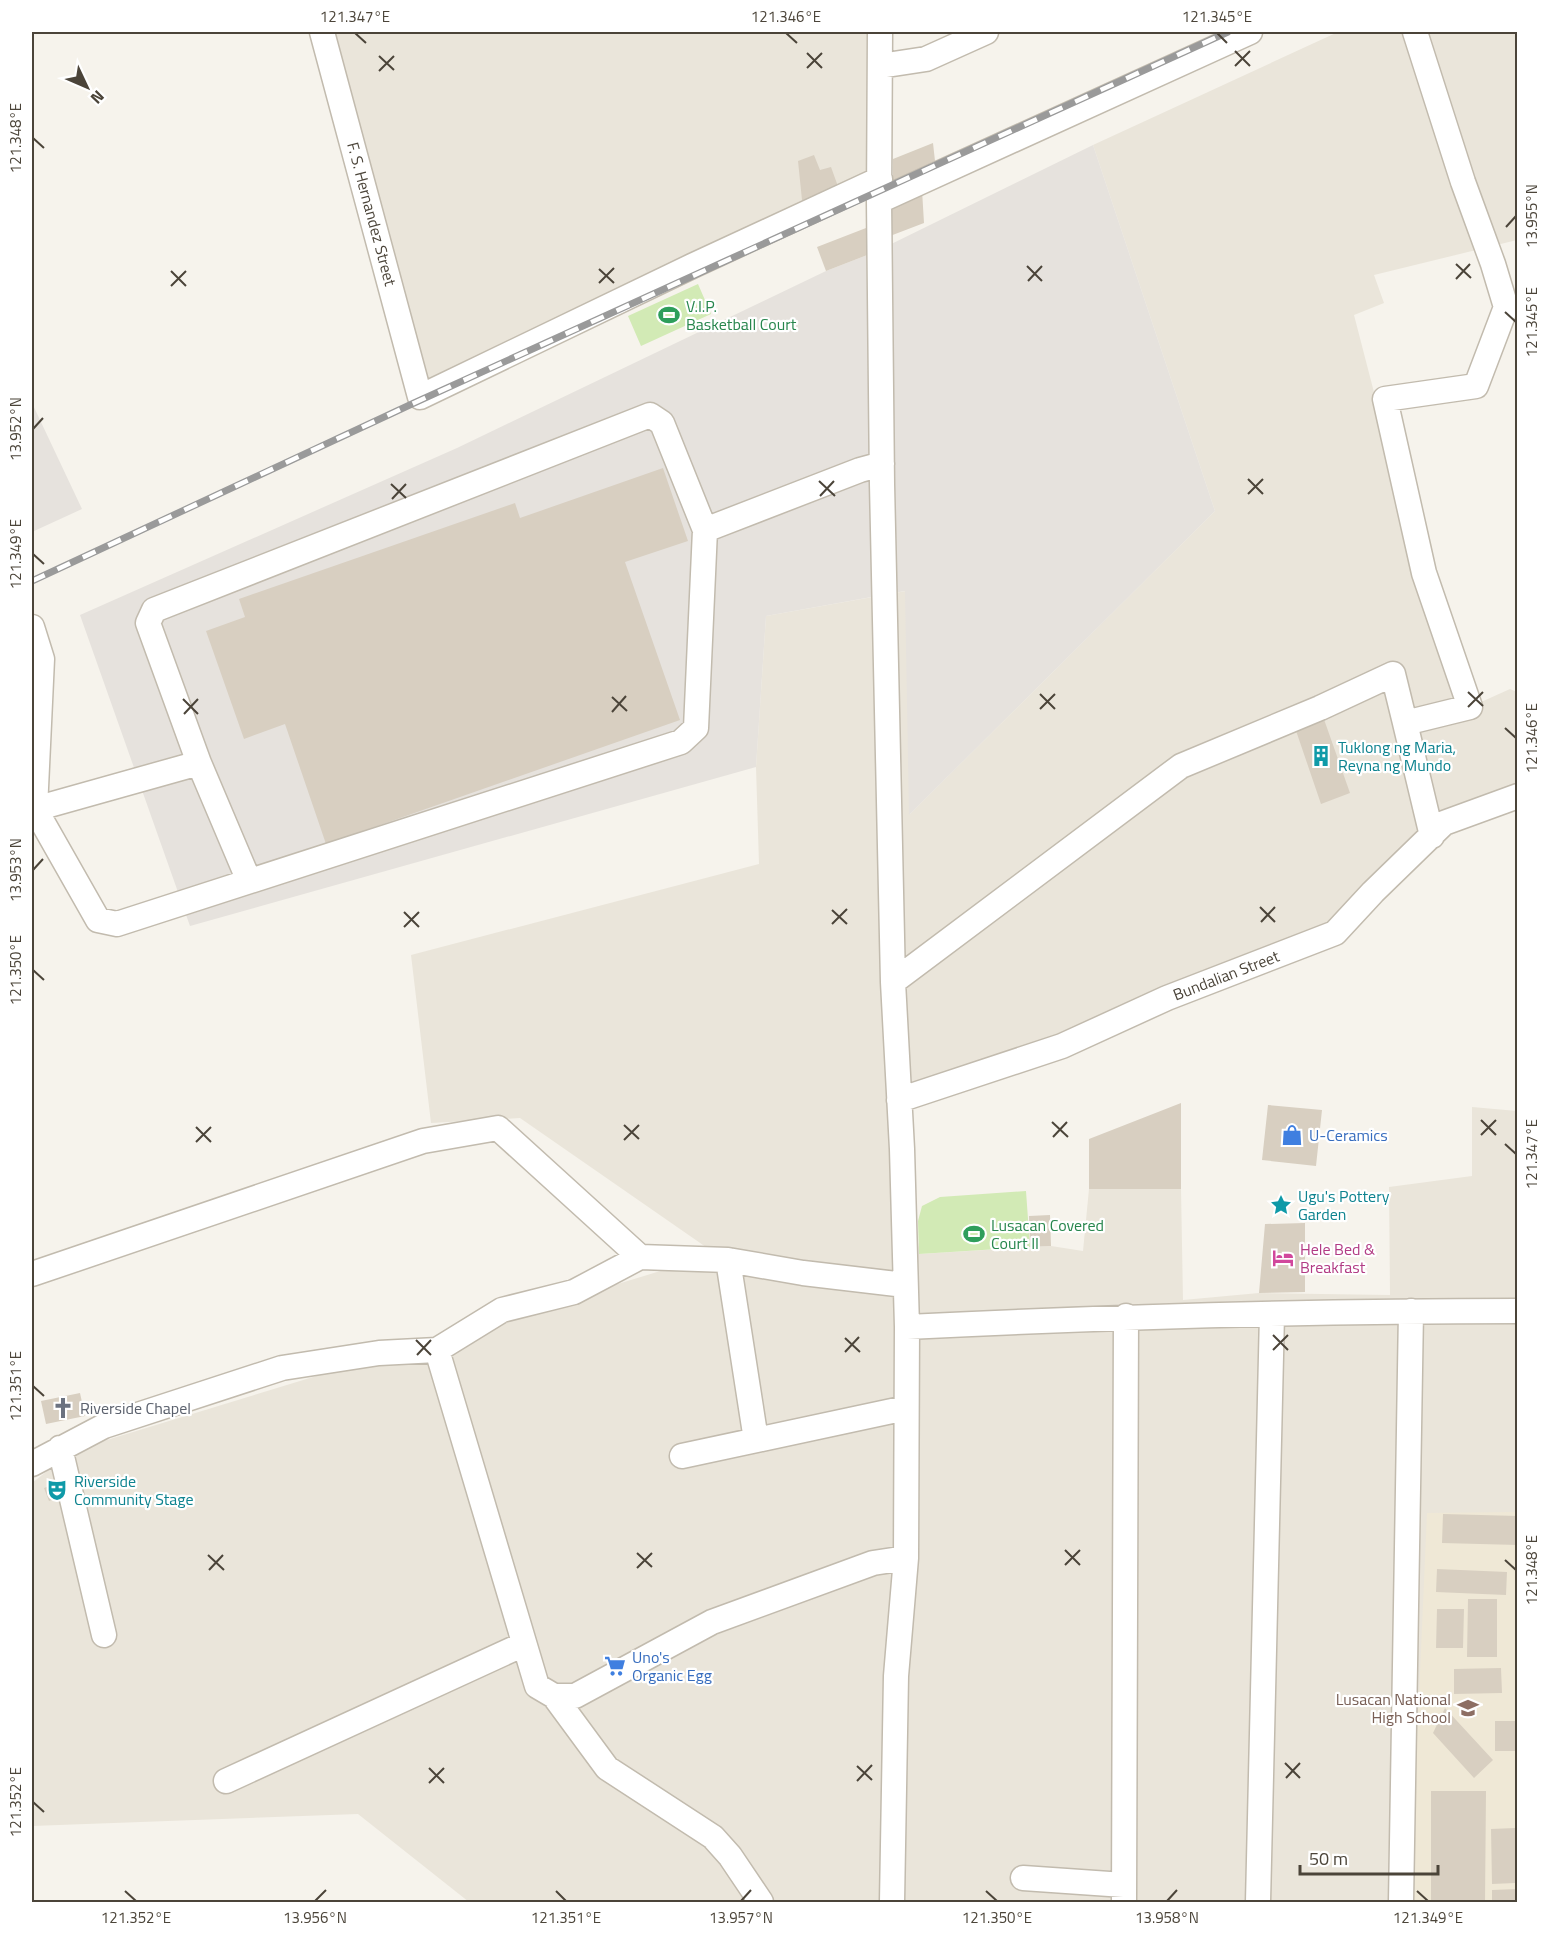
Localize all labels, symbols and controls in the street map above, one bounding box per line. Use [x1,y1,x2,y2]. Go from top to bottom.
text: 121.347°E [320,5,390,28]
text: 121.346°E [751,5,821,28]
text: 121.345°E [1182,5,1252,28]
north arrow [57,57,117,117]
text: N [85,85,110,110]
text: 121.348°E [4,103,27,173]
street label: F. S. Hernandez Street [341,139,403,289]
text: 13.955°N [1520,184,1543,248]
text: 121.345°E [1520,287,1543,357]
place label: V.I.P. Basketball Court [686,294,797,336]
sports icon: V.I.P. Basketball Court [657,303,681,327]
text: 13.952°N [4,397,27,461]
text: 121.349°E [4,519,27,589]
text: 121.346°E [1520,703,1543,773]
place label: Tuklong ng Maria, Reyna ng Mundo [1338,735,1456,777]
building icon: Tuklong ng Maria, Reyna ng Mundo [1309,744,1333,768]
text: 13.953°N [4,838,27,902]
text: 121.350°E [4,935,27,1005]
street label: Bundalian Street [1169,944,1283,1006]
text: 121.347°E [1520,1119,1543,1189]
shop icon: U-Ceramics [1280,1123,1304,1147]
place label: U-Ceramics [1309,1123,1388,1147]
place label: Ugu's Pottery Garden [1298,1184,1390,1226]
place icon: Ugu's Pottery Garden [1269,1193,1293,1217]
place label: Lusacan Covered Court II [991,1213,1104,1255]
sports icon: Lusacan Covered Court II [962,1222,986,1246]
place label: Hele Bed & Breakfast [1300,1237,1375,1279]
hotel icon: Hele Bed & Breakfast [1271,1246,1295,1270]
text: 121.351°E [4,1351,27,1421]
church icon: Riverside Chapel [51,1396,75,1420]
place label: Riverside Chapel [80,1396,191,1420]
place label: Riverside Community Stage [74,1469,194,1511]
theatre icon: Riverside Community Stage [45,1478,69,1502]
text: 121.348°E [1520,1535,1543,1605]
place label: Uno's Organic Egg [632,1645,712,1687]
supermarket icon: Uno's Organic Egg [603,1654,627,1678]
place label: Lusacan National High School [1336,1687,1451,1729]
school or university icon: Lusacan National High School [1456,1696,1480,1720]
text: 121.352°E [4,1767,27,1837]
scale bar [1300,1838,1438,1876]
text: 50 m [1309,1845,1348,1872]
text: 121.352°E [101,1906,171,1929]
text: 13.956°N [283,1906,347,1929]
text: 121.351°E [531,1906,601,1929]
text: 13.957°N [709,1906,773,1929]
text: 121.350°E [962,1906,1032,1929]
text: 13.958°N [1135,1906,1199,1929]
text: 121.349°E [1393,1906,1463,1929]

